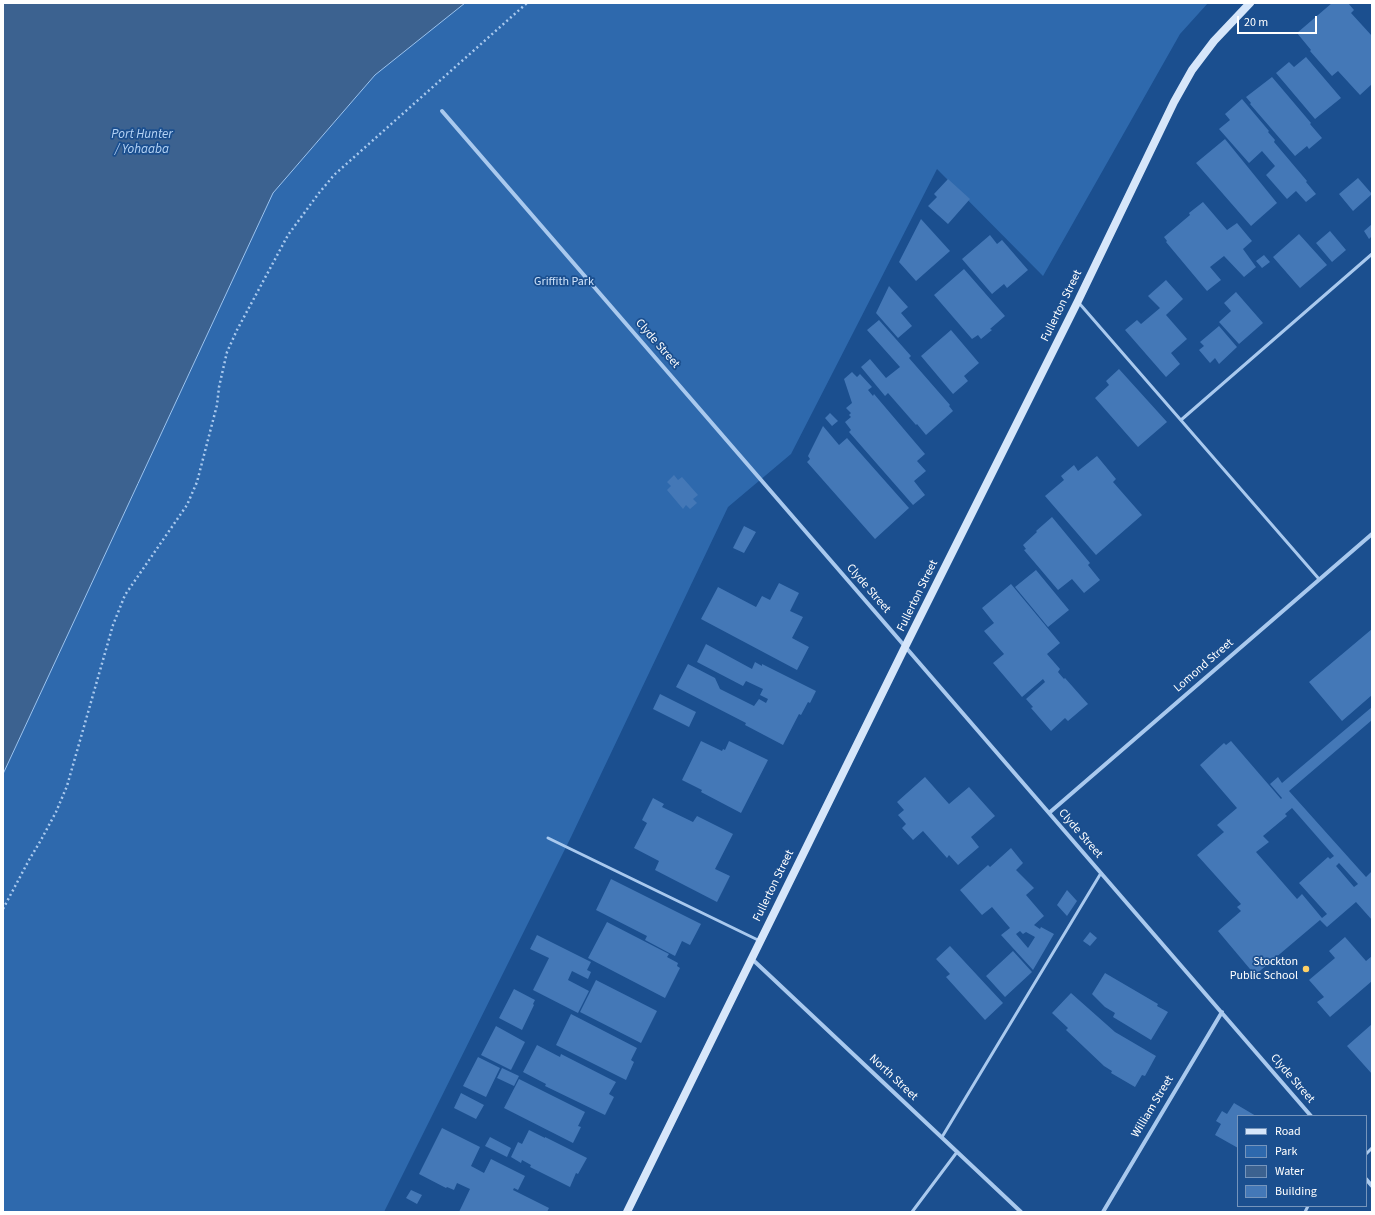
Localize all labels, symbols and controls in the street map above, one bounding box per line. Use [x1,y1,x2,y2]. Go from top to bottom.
scale bar [1239,8,1319,34]
text: 20 m [1244,14,1268,31]
water label: Port Hunter / Yohaaba [111,127,173,158]
street label: Fullerton Street [1038,268,1086,344]
park label: Griffith Park [534,275,594,289]
street label: Clyde Street [632,316,682,372]
street label: Fullerton Street [894,558,942,634]
street label: Clyde Street [843,561,893,617]
street label: Lomond Street [1171,636,1237,696]
street label: Clyde Street [1055,806,1105,862]
street label: Fullerton Street [750,848,798,924]
place label: Stockton Public School [1230,955,1298,983]
marker: Stockton Public School [1301,964,1311,974]
street label: Clyde Street [1267,1051,1317,1107]
street label: North Street [866,1052,920,1104]
street label: William Street [1129,1073,1177,1141]
legend [1237,1115,1367,1207]
text: Road [1275,1123,1301,1140]
text: Park [1275,1143,1297,1160]
text: Water [1275,1163,1304,1180]
text: Building [1275,1183,1317,1200]

